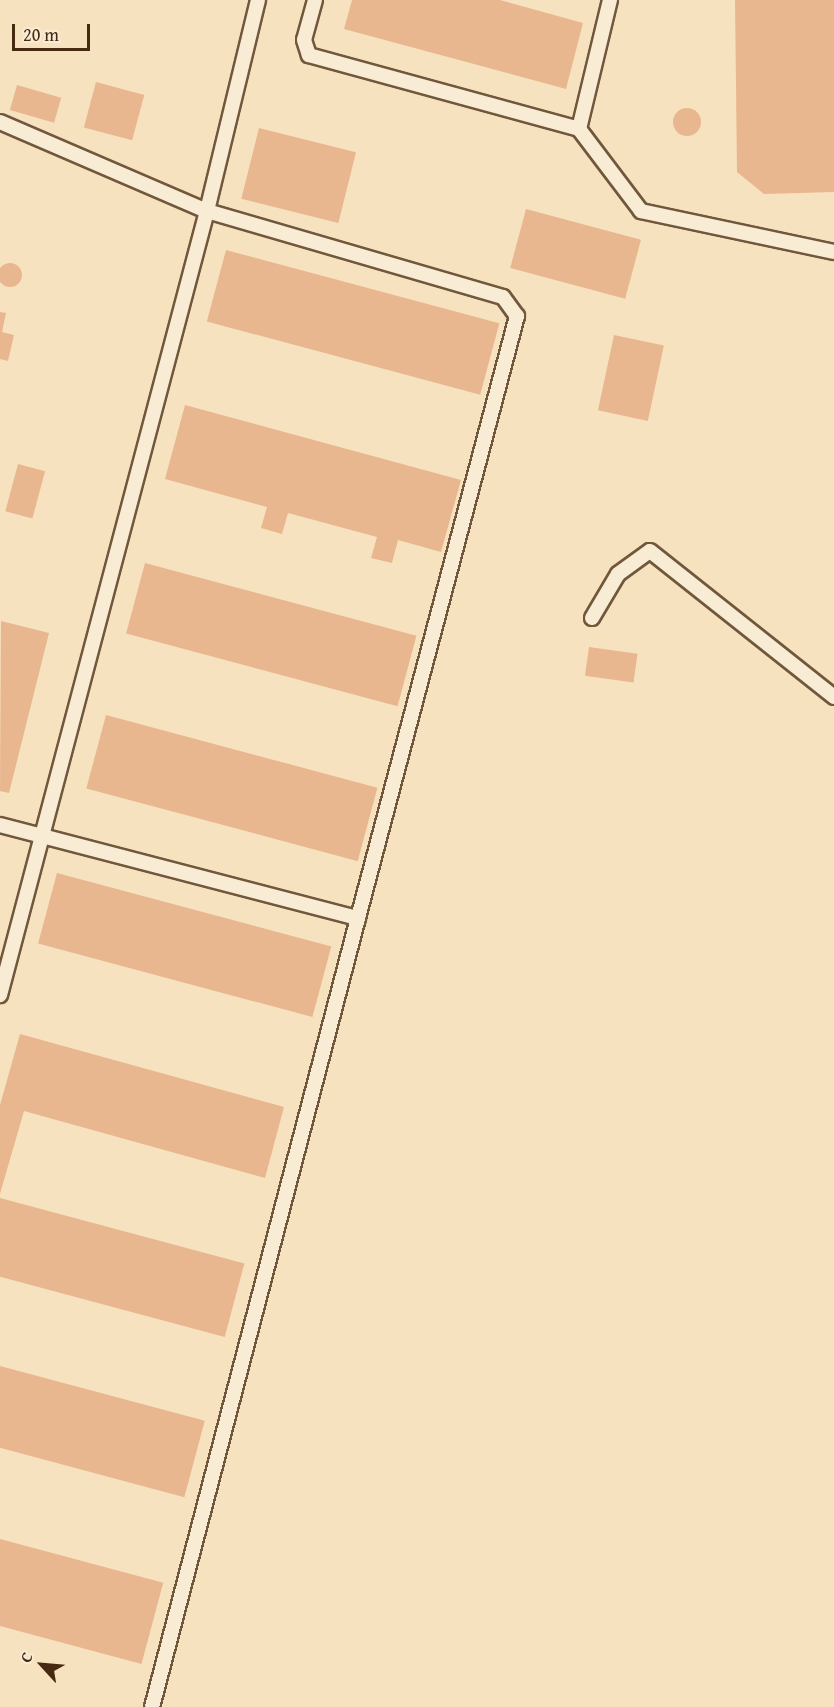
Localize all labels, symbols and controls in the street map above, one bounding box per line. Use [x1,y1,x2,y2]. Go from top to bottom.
scale bar [15,12,93,50]
text: 20 m [23,21,59,48]
north arrow [12,1635,72,1695]
text: С [13,1648,39,1666]

